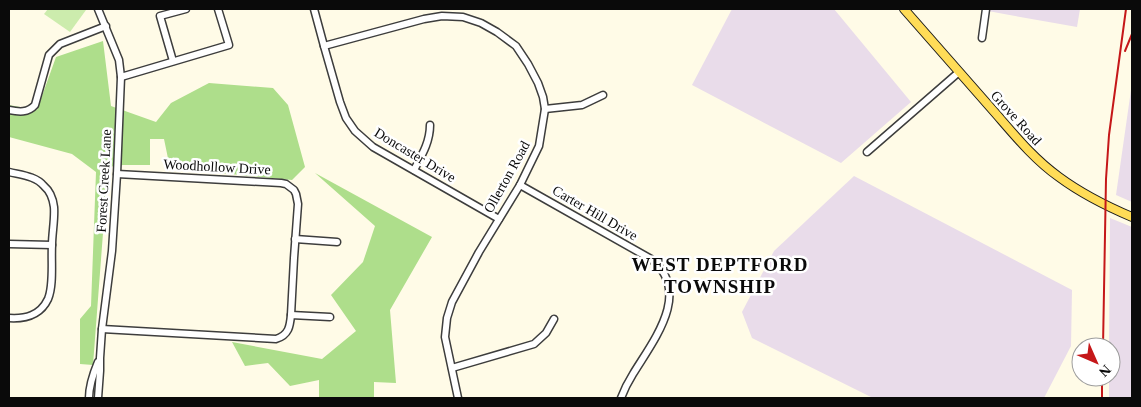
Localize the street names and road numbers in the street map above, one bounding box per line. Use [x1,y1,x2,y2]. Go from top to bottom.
street label: Grove Road [988,88,1044,148]
street label: Doncaster Drive [372,125,458,185]
street label: Forest Creek Lane [94,129,114,233]
street label: Ollerton Road [481,139,533,215]
street label: Woodhollow Drive [163,157,271,177]
street label: Carter Hill Drive [550,183,640,243]

